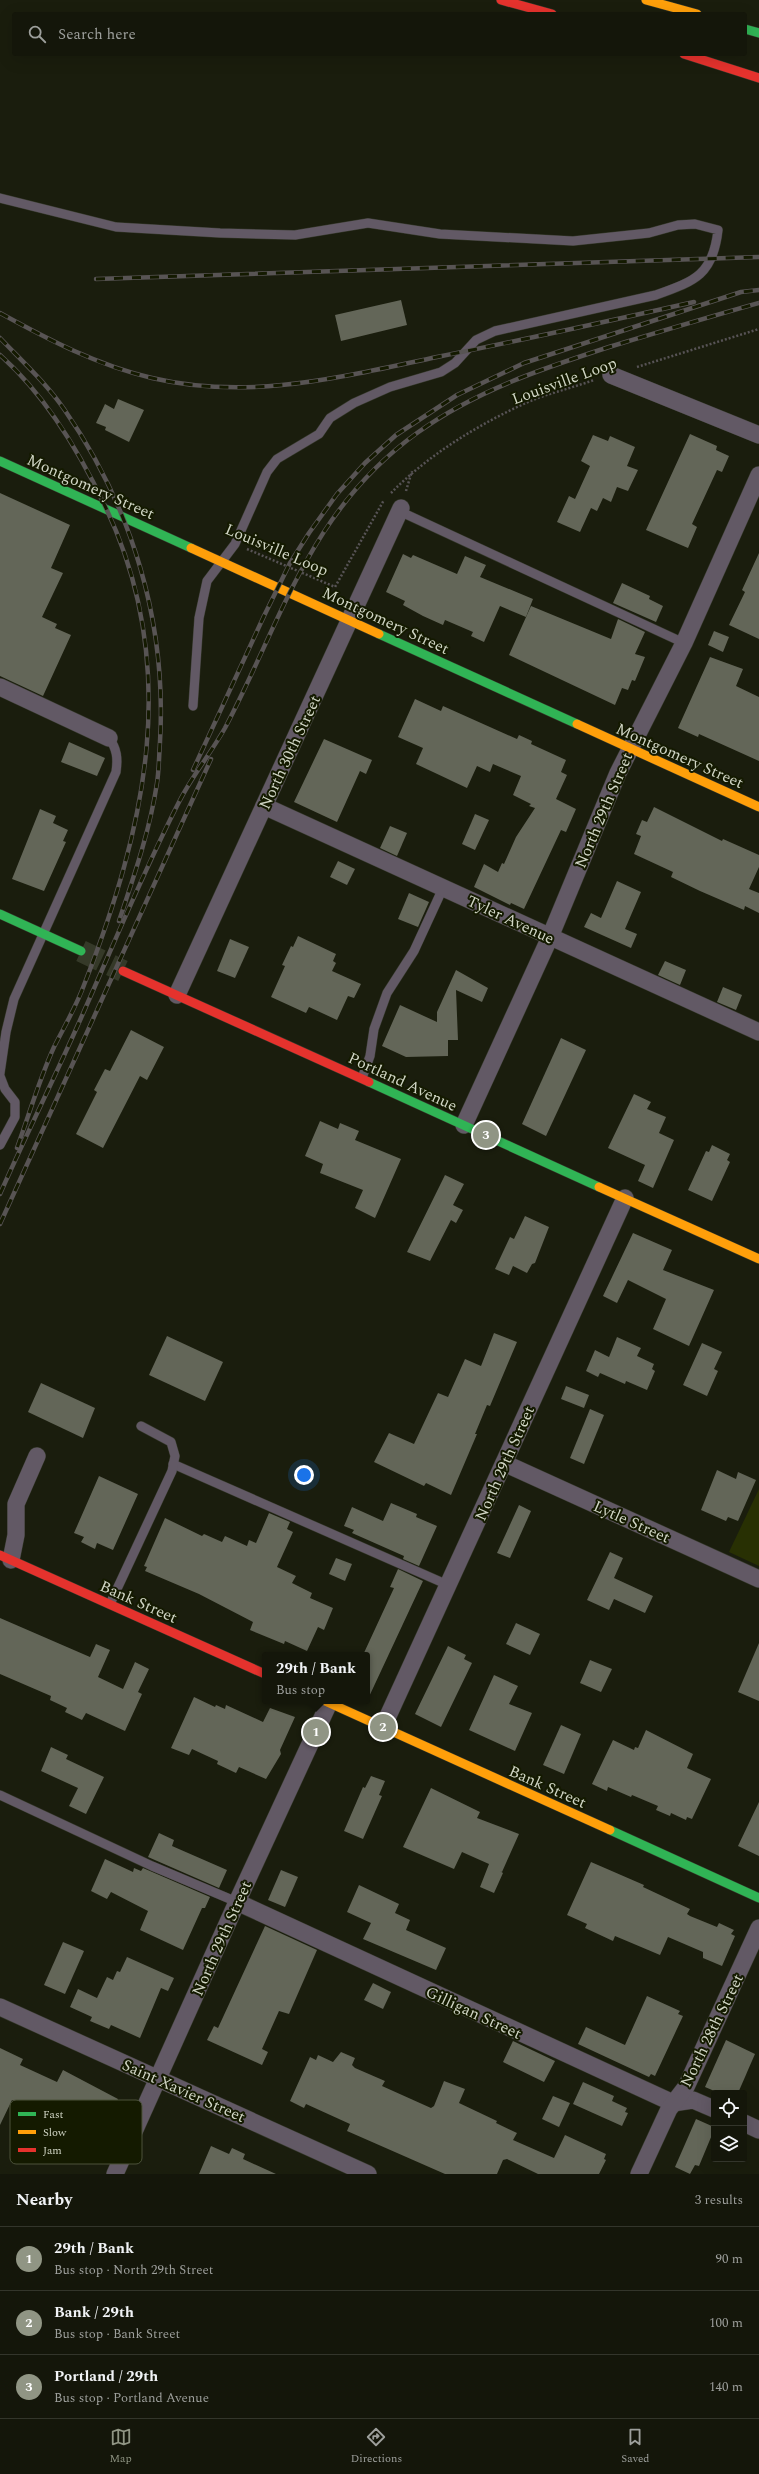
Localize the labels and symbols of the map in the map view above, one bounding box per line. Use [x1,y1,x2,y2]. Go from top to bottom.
street label: Louisville Loop [509,351,620,411]
street label: Montgomery Street [23,448,159,526]
street label: Louisville Loop [221,517,332,582]
street label: Montgomery Street [318,581,453,661]
street label: North 30th Street [253,691,327,814]
street label: Montgomery Street [612,717,748,795]
street label: North 29th Street [569,748,639,872]
street label: Tyler Avenue [463,889,558,951]
street label: Portland Avenue [344,1046,461,1118]
pin: 3 [473,1120,499,1150]
street label: North 29th Street [469,1402,541,1525]
your location [294,1465,314,1485]
street label: Lytle Street [589,1494,674,1550]
street label: Bank Street [96,1574,181,1630]
pin: 2 [370,1712,396,1742]
pin: 1 [303,1717,329,1747]
street label: Bank Street [505,1759,590,1815]
street label: North 29th Street [186,1877,258,2000]
street label: North 28th Street [674,1969,750,2091]
street label: Gilligan Street [422,1980,526,2046]
street label: Saint Xavier Street [118,2053,249,2129]
legend [10,2100,142,2164]
text: Fast [43,2106,64,2123]
text: Slow [43,2124,67,2141]
text: Jam [43,2142,62,2159]

